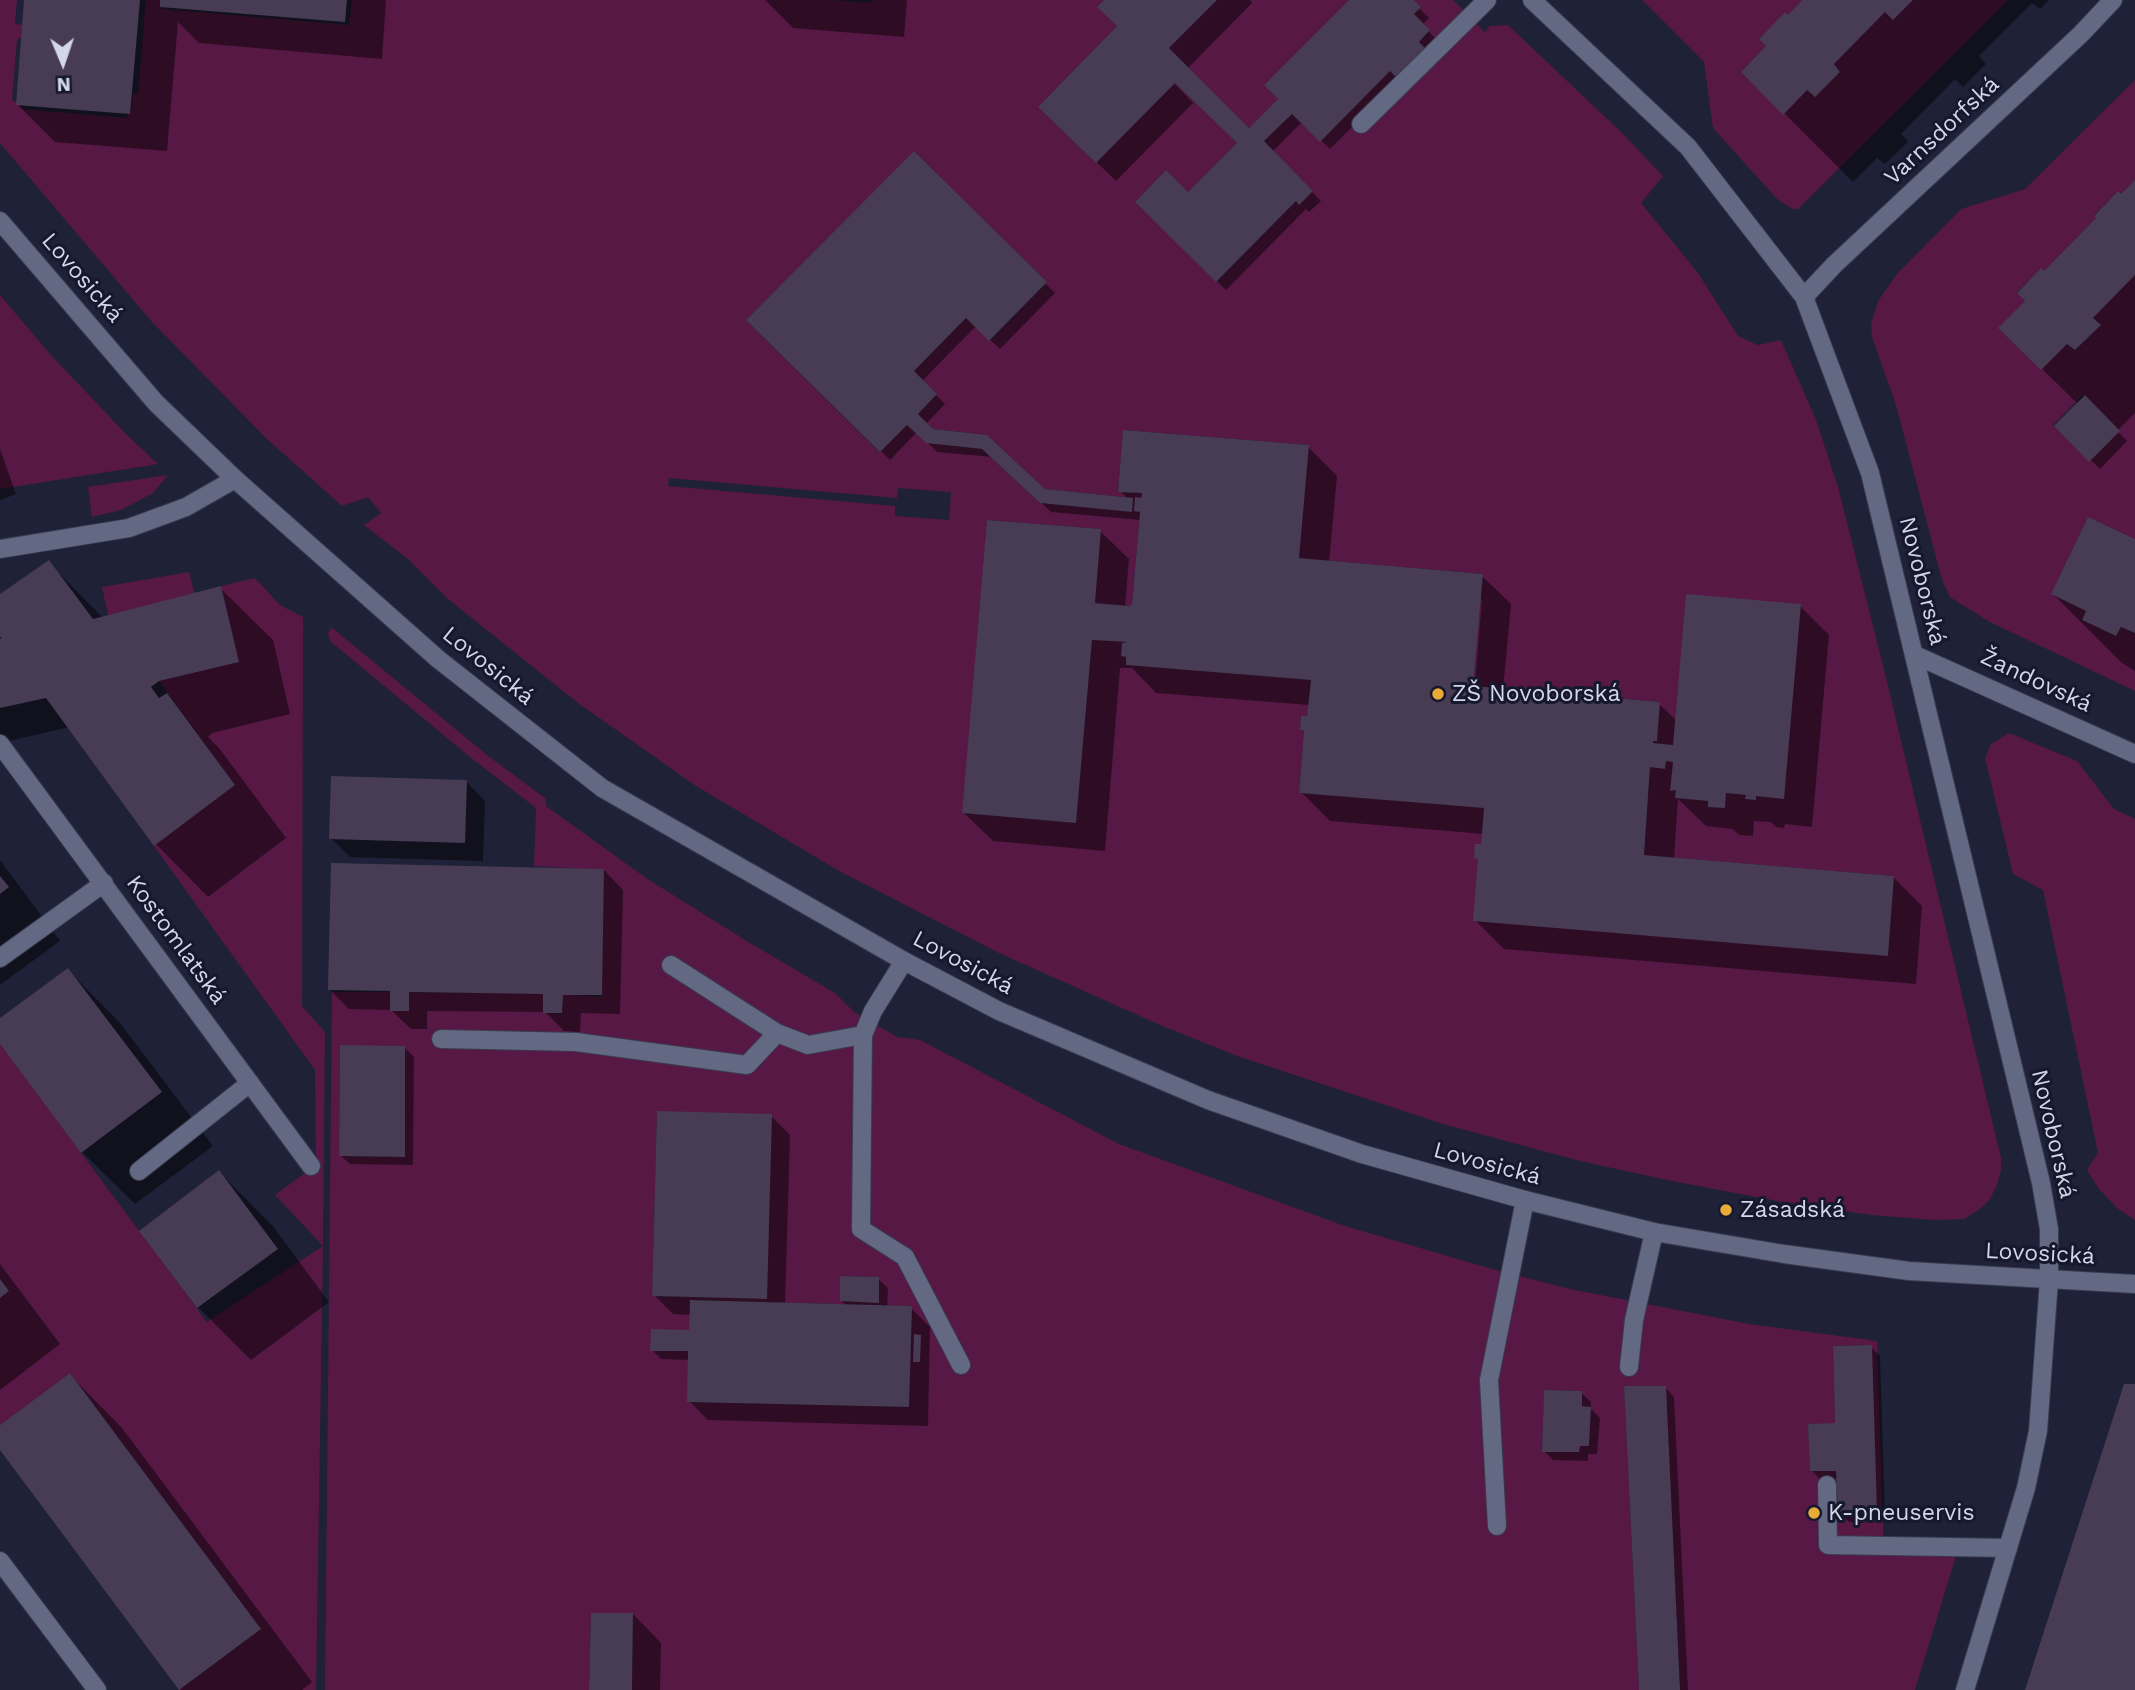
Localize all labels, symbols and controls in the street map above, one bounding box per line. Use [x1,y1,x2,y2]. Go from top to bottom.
north arrow [28,28,98,98]
street label: Varnsdorfská [1879,71,2005,191]
text: N [56,73,71,96]
street label: Lovosická [36,227,128,329]
street label: Novoborská [1893,514,1951,648]
street label: Lovosická [437,621,539,711]
street label: Žandovská [1976,643,2096,719]
place label: ZŠ Novoborská [1452,680,1620,708]
marker: ZŠ Novoborská [1430,686,1446,702]
street label: Kostomlatská [120,870,232,1010]
street label: Lovosická [908,925,1018,1001]
street label: Novoborská [2025,1067,2081,1201]
street label: Lovosická [1430,1136,1544,1192]
place label: Zásadská [1740,1196,1845,1224]
marker: Zásadská [1718,1202,1734,1218]
street label: Lovosická [1984,1237,2096,1271]
place label: K-pneuservis [1828,1499,1975,1527]
marker: K-pneuservis [1806,1505,1822,1521]

